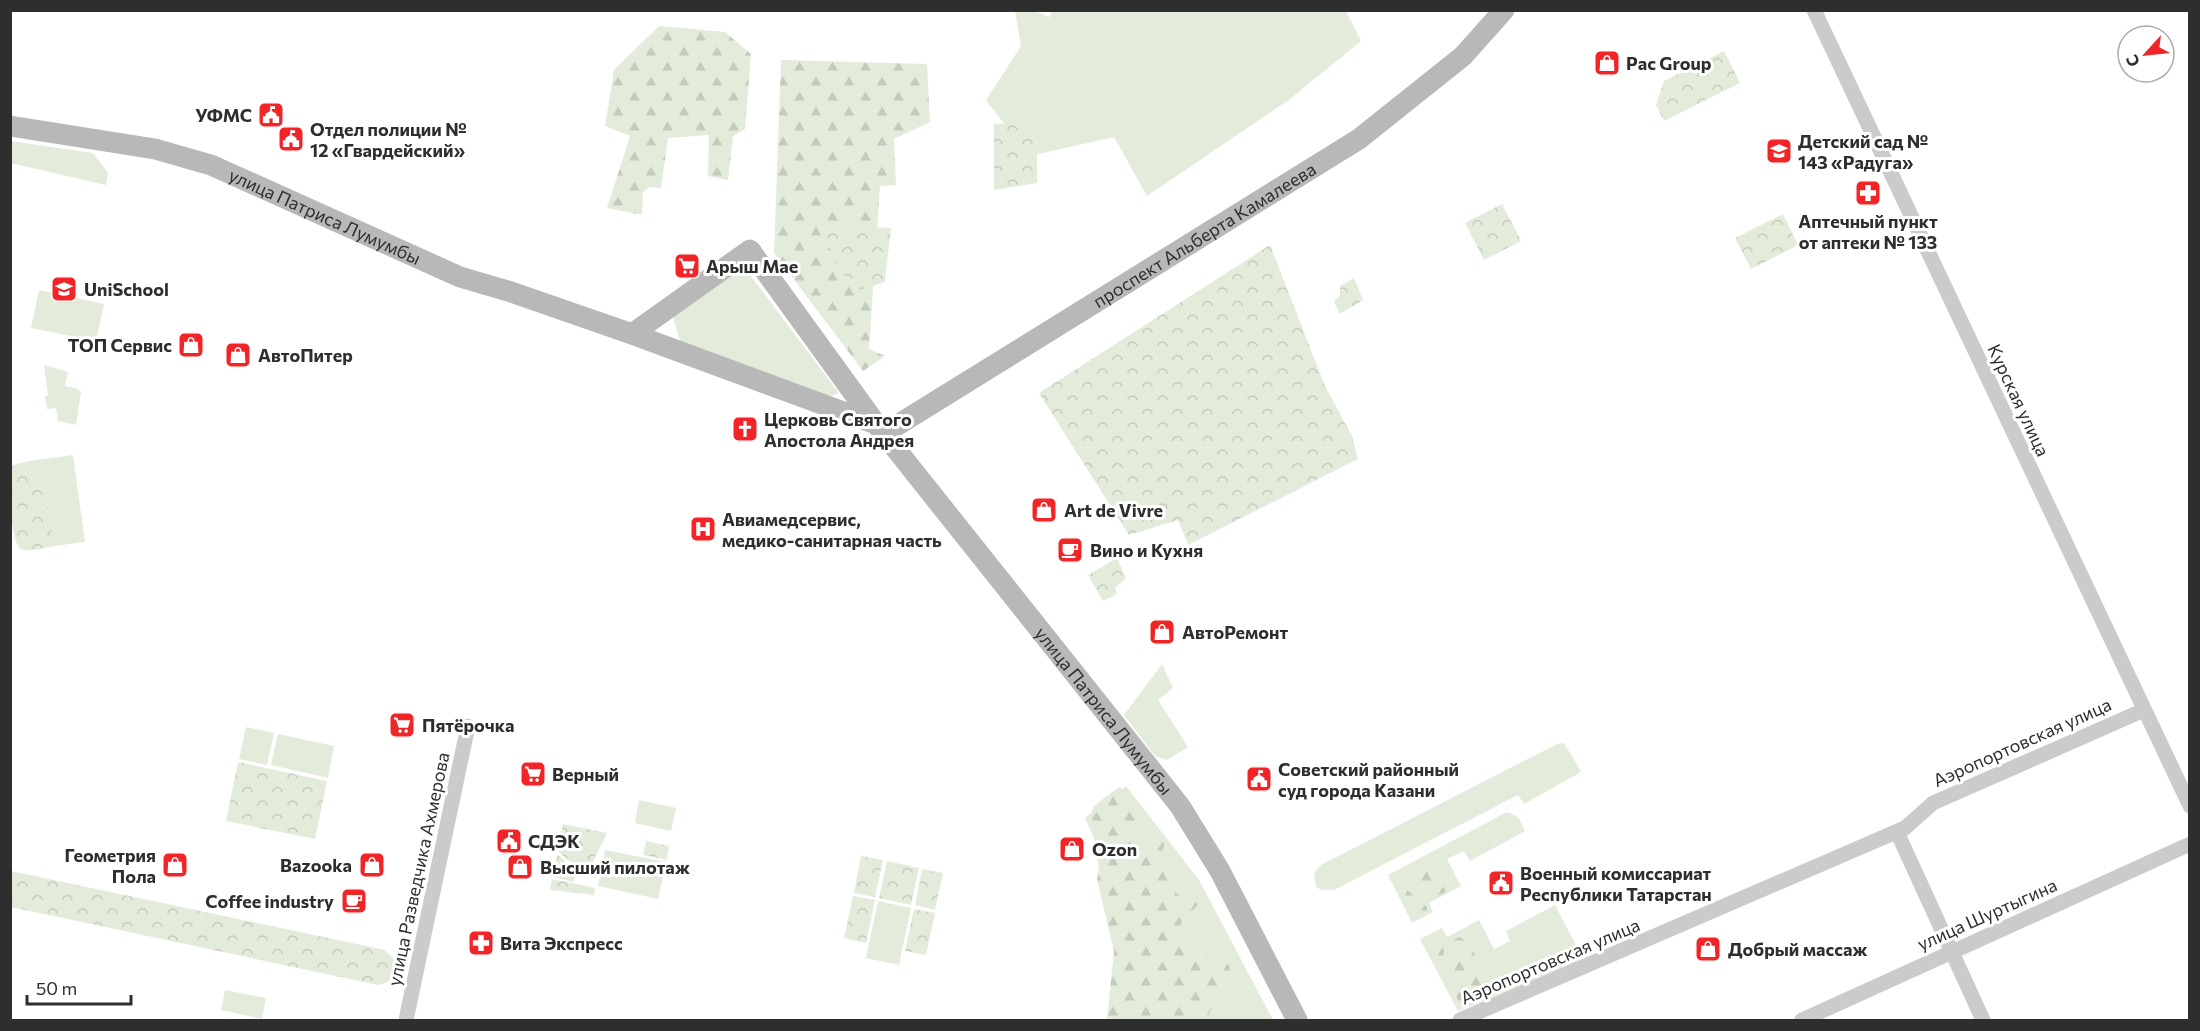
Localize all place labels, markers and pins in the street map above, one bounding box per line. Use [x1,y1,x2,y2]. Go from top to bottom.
shop icon: Pac Group [1592,48,1622,78]
place label: Pac Group [1626,52,1712,74]
public building icon: УФМС [256,100,286,130]
place label: УФМС [195,104,252,126]
place label: Отдел полиции № 12 «Гвардейский» [310,118,467,161]
public building icon: Отдел полиции № 12 «Гвардейский» [276,124,306,154]
place label: Детский сад № 143 «Радуга» [1798,130,1928,173]
school or university icon: Детский сад № 143 «Радуга» [1764,136,1794,166]
pharmacy icon: Аптечный пункт от аптеки № 133 [1853,178,1883,208]
place label: Аптечный пункт от аптеки № 133 [1798,210,1938,253]
supermarket icon: Арыш Мае [672,251,702,281]
place label: Арыш Мае [706,255,798,277]
school or university icon: UniSchool [49,274,79,304]
place label: UniSchool [84,278,169,300]
shop icon: ТОП Сервис [176,330,206,360]
place label: ТОП Сервис [68,334,172,356]
shop icon: АвтоПитер [223,340,253,370]
place label: АвтоПитер [258,344,353,366]
place label: Церковь Святого Апостола Андрея [764,408,914,451]
church icon: Церковь Святого Апостола Андрея [730,414,760,444]
shop icon: Art de Vivre [1029,495,1059,525]
place label: Art de Vivre [1064,499,1163,521]
place label: Авиамедсервис, медико-санитарная часть [722,508,942,551]
hospital icon: Авиамедсервис, медико-санитарная часть [688,514,718,544]
cafe icon: Вино и Кухня [1055,535,1085,565]
place label: Вино и Кухня [1090,539,1203,561]
shop icon: АвтоРемонт [1147,617,1177,647]
place label: АвтоРемонт [1182,621,1288,643]
supermarket icon: Пятёрочка [387,710,417,740]
place label: Пятёрочка [422,714,514,736]
place label: Советский районный суд города Казани [1278,758,1459,801]
supermarket icon: Верный [518,759,548,789]
place label: Верный [552,763,619,785]
public building icon: Советский районный суд города Казани [1244,764,1274,794]
public building icon: СДЭК [494,826,524,856]
place label: СДЭК [528,830,580,852]
shop icon: Ozon [1057,834,1087,864]
place label: Ozon [1092,838,1137,860]
place label: Геометрия Пола [64,844,156,887]
shop icon: Геометрия Пола [160,850,190,880]
shop icon: Bazooka [357,850,387,880]
shop icon: Высший пилотаж [505,852,535,882]
place label: Bazooka [280,854,352,876]
place label: Высший пилотаж [540,856,691,878]
place label: Военный комиссариат Республики Татарстан [1520,862,1712,905]
public building icon: Военный комиссариат Республики Татарстан [1486,868,1516,898]
cafe icon: Coffee industry [339,886,369,916]
place label: Coffee industry [205,890,334,912]
pharmacy icon: Вита Экспресс [466,928,496,958]
place label: Вита Экспресс [500,932,623,954]
shop icon: Добрый массаж [1693,934,1723,964]
place label: Добрый массаж [1728,938,1868,960]

